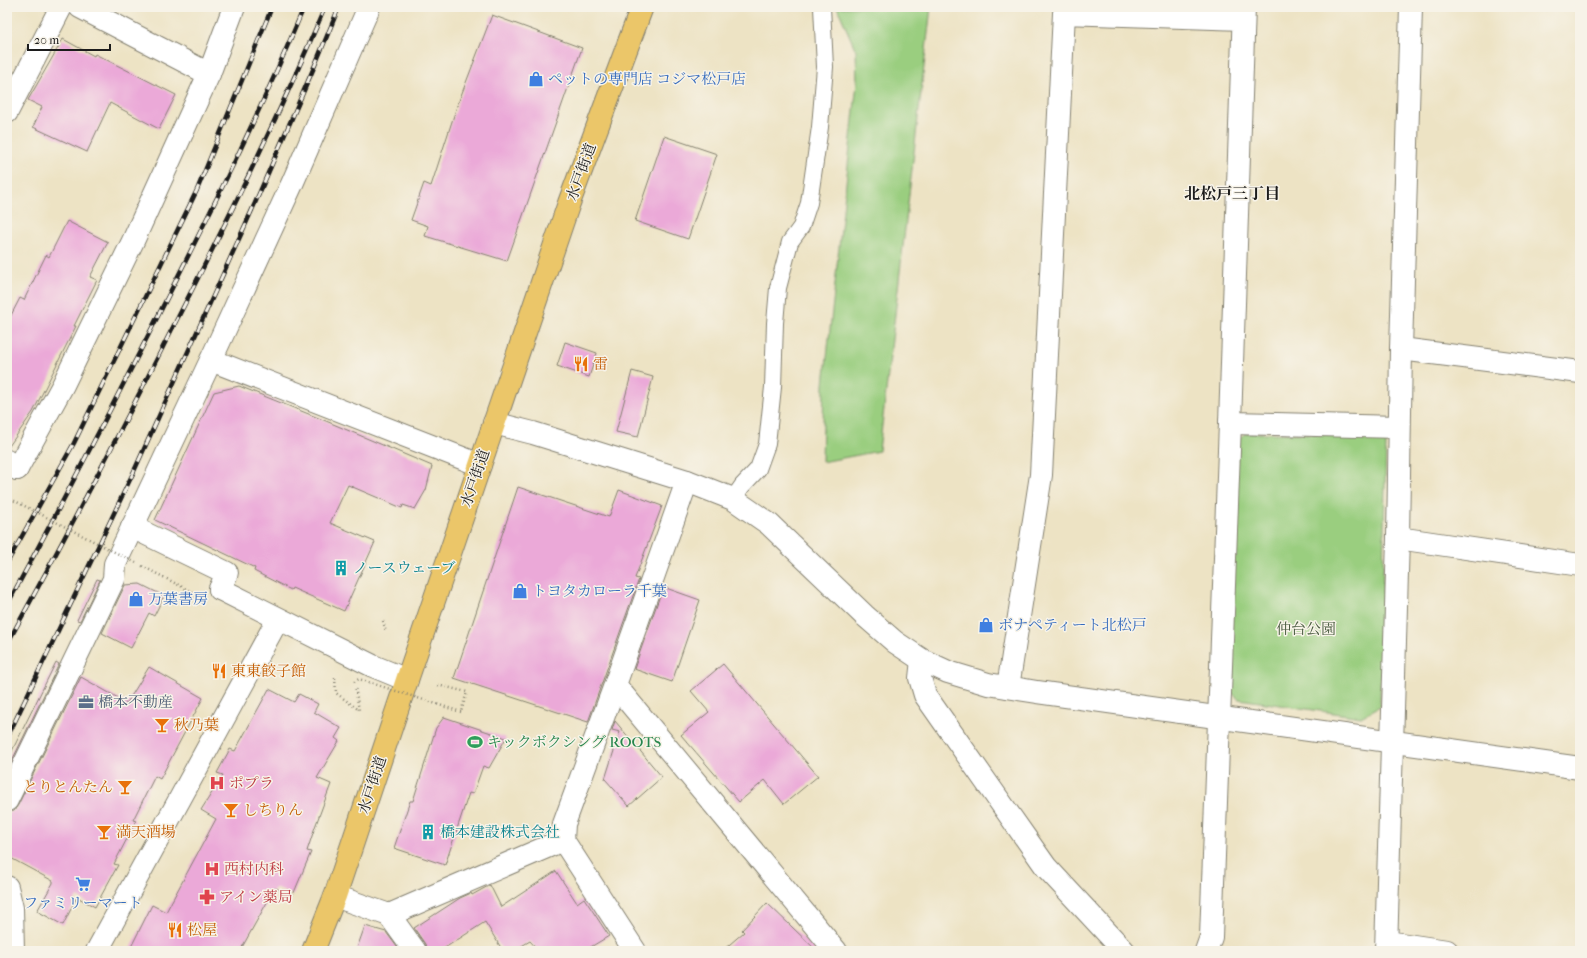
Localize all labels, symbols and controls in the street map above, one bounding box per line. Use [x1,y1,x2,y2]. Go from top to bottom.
scale bar [28,26,110,52]
text: 20 m [34,33,59,47]
shop icon: ペットの専門店 コジマ松戸店 [527,70,545,88]
place label: ペットの専門店 コジマ松戸店 [548,70,746,88]
street label: 水戸街道 [562,141,600,203]
district label: 北松戸三丁目 [1184,184,1280,203]
restaurant icon: 雷 [572,355,590,373]
place label: 雷 [593,355,608,373]
street label: 水戸街道 [457,447,493,509]
building icon: ノースウェーブ [332,559,350,577]
place label: ノースウェーブ [353,559,455,577]
shop icon: トヨタカローラ千葉 [511,582,529,600]
place label: トヨタカローラ千葉 [532,582,667,600]
shop icon: 万葉書房 [127,590,145,608]
place label: 万葉書房 [148,590,208,608]
shop icon: ボナペティート北松戸 [977,616,995,634]
place label: ボナペティート北松戸 [998,616,1147,634]
park label: 仲台公園 [1276,620,1336,638]
restaurant icon: 東東餃子館 [210,662,228,680]
place label: 東東餃子館 [231,662,306,680]
office icon: 橋本不動産 [77,693,95,711]
place label: 橋本不動産 [98,693,173,711]
bar icon: 秋乃葉 [153,716,171,734]
place label: 秋乃葉 [174,716,219,734]
sports icon: キックボクシング ROOTS [466,733,484,751]
place label: キックボクシング ROOTS [487,733,662,751]
street label: 水戸街道 [354,754,390,816]
hospital icon: ポプラ [208,774,226,792]
place label: ポプラ [229,774,274,792]
place label: とりとんたん [23,778,113,796]
bar icon: とりとんたん [116,778,134,796]
bar icon: しちりん [222,801,240,819]
place label: しちりん [243,801,303,819]
bar icon: 満天酒場 [95,823,113,841]
place label: 満天酒場 [116,823,176,841]
building icon: 橋本建設株式会社 [419,823,437,841]
place label: 橋本建設株式会社 [440,823,560,841]
hospital icon: 西村内科 [203,860,221,878]
place label: 西村内科 [224,860,284,878]
supermarket icon: ファミリーマート [74,875,92,893]
pharmacy icon: アイン薬局 [198,888,216,906]
place label: アイン薬局 [219,888,293,906]
place label: ファミリーマート [23,894,143,912]
restaurant icon: 松屋 [166,921,184,939]
place label: 松屋 [187,921,217,939]

